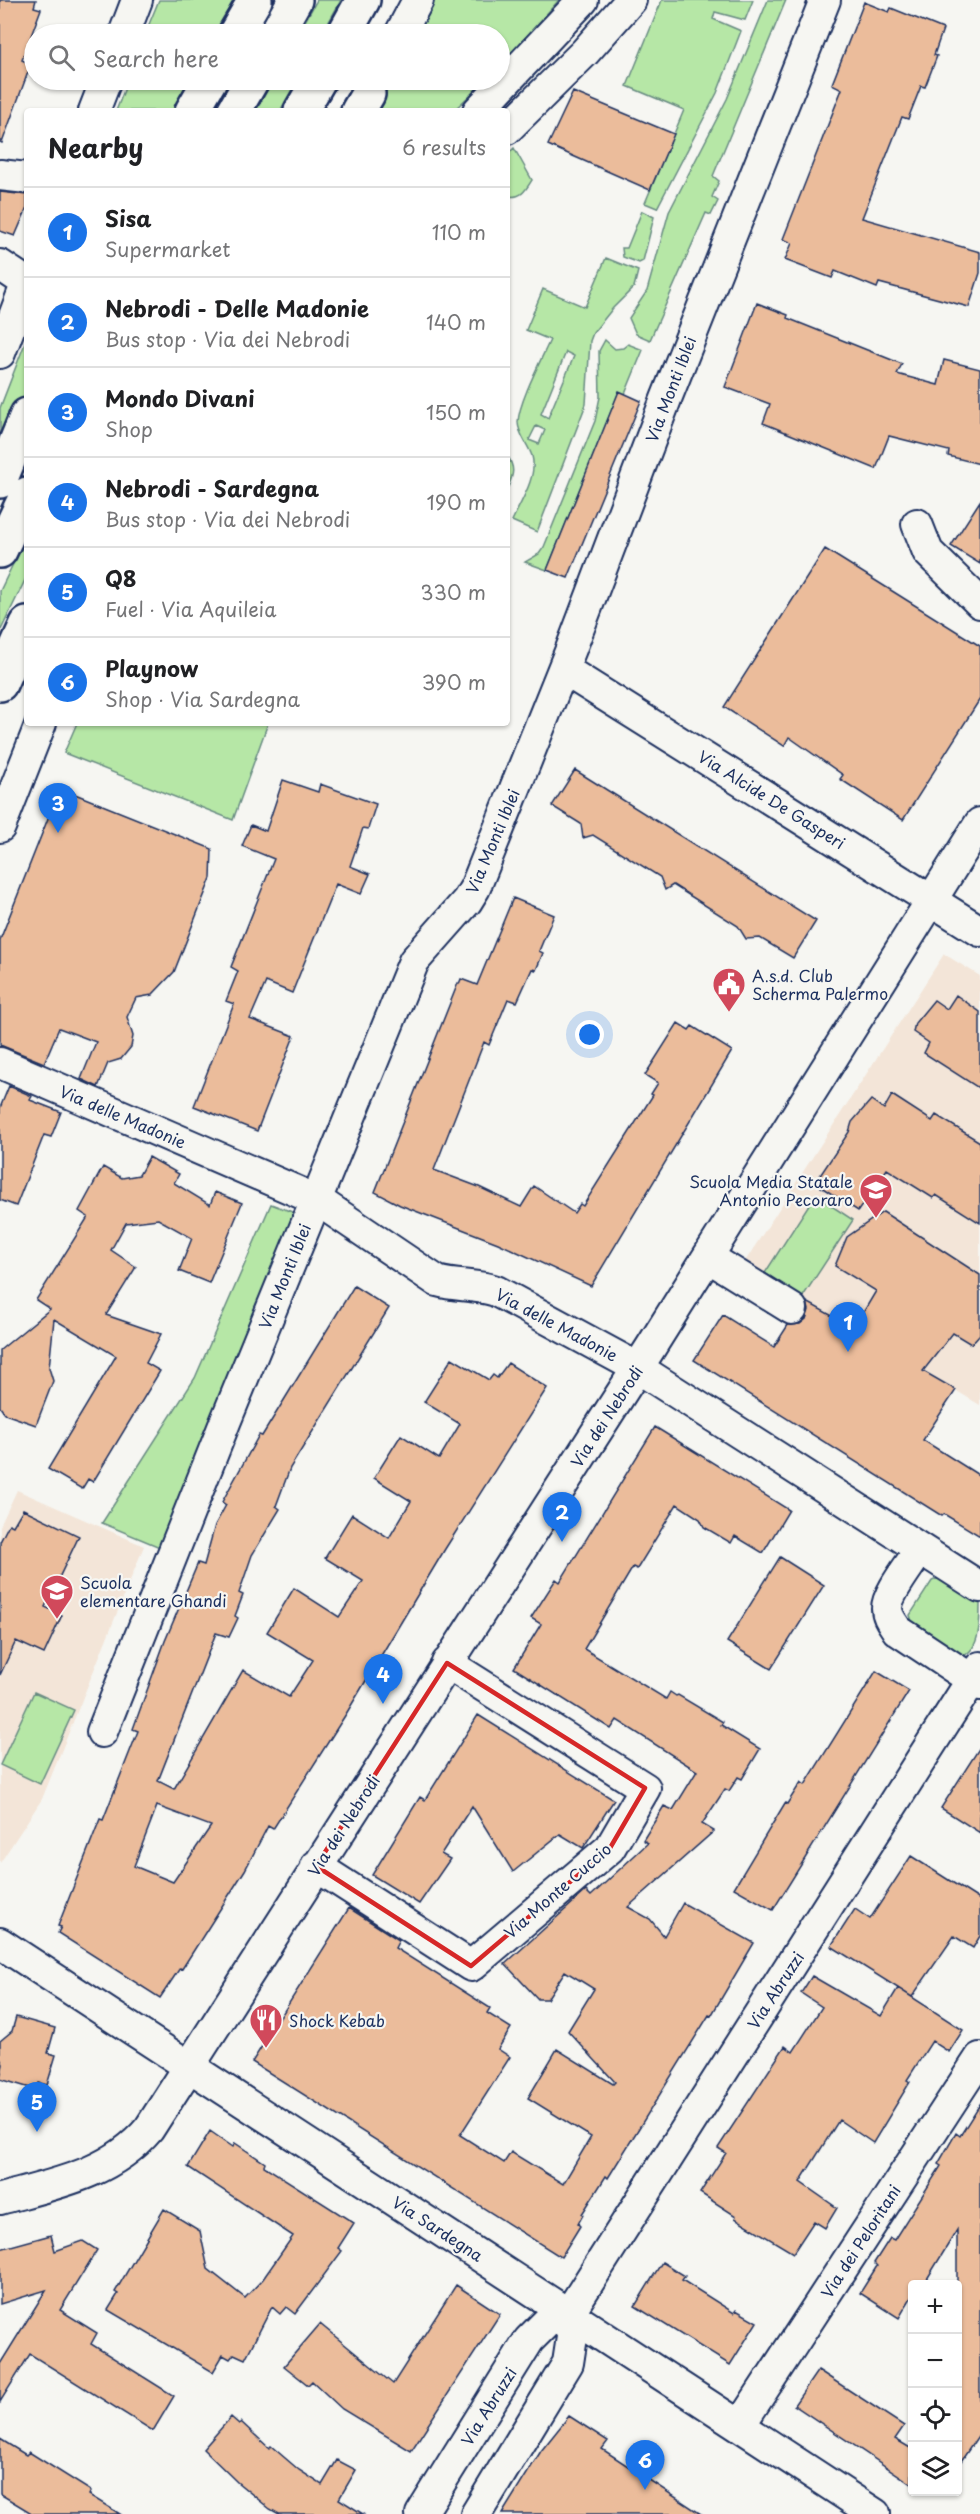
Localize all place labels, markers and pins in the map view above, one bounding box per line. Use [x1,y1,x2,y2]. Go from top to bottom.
pin: 3 [38,784,78,833]
place label: A.s.d. Club Scherma Palermo [752,963,888,1005]
public building icon: A.s.d. Club Scherma Palermo [711,966,747,1013]
place label: Scuola Media Statale Antonio Pecoraro [689,1169,853,1211]
school or university icon: Scuola Media Statale Antonio Pecoraro [858,1172,894,1219]
pin: 1 [828,1302,868,1352]
pin: 2 [542,1492,582,1542]
place label: Scuola elementare Ghandi [80,1570,227,1612]
school or university icon: Scuola elementare Ghandi [39,1573,75,1620]
pin: 4 [364,1654,403,1704]
restaurant icon: Shock Kebab [248,2002,284,2049]
place label: Shock Kebab [289,2008,385,2032]
pin: 5 [18,2082,57,2132]
pin: 6 [626,2440,664,2490]

